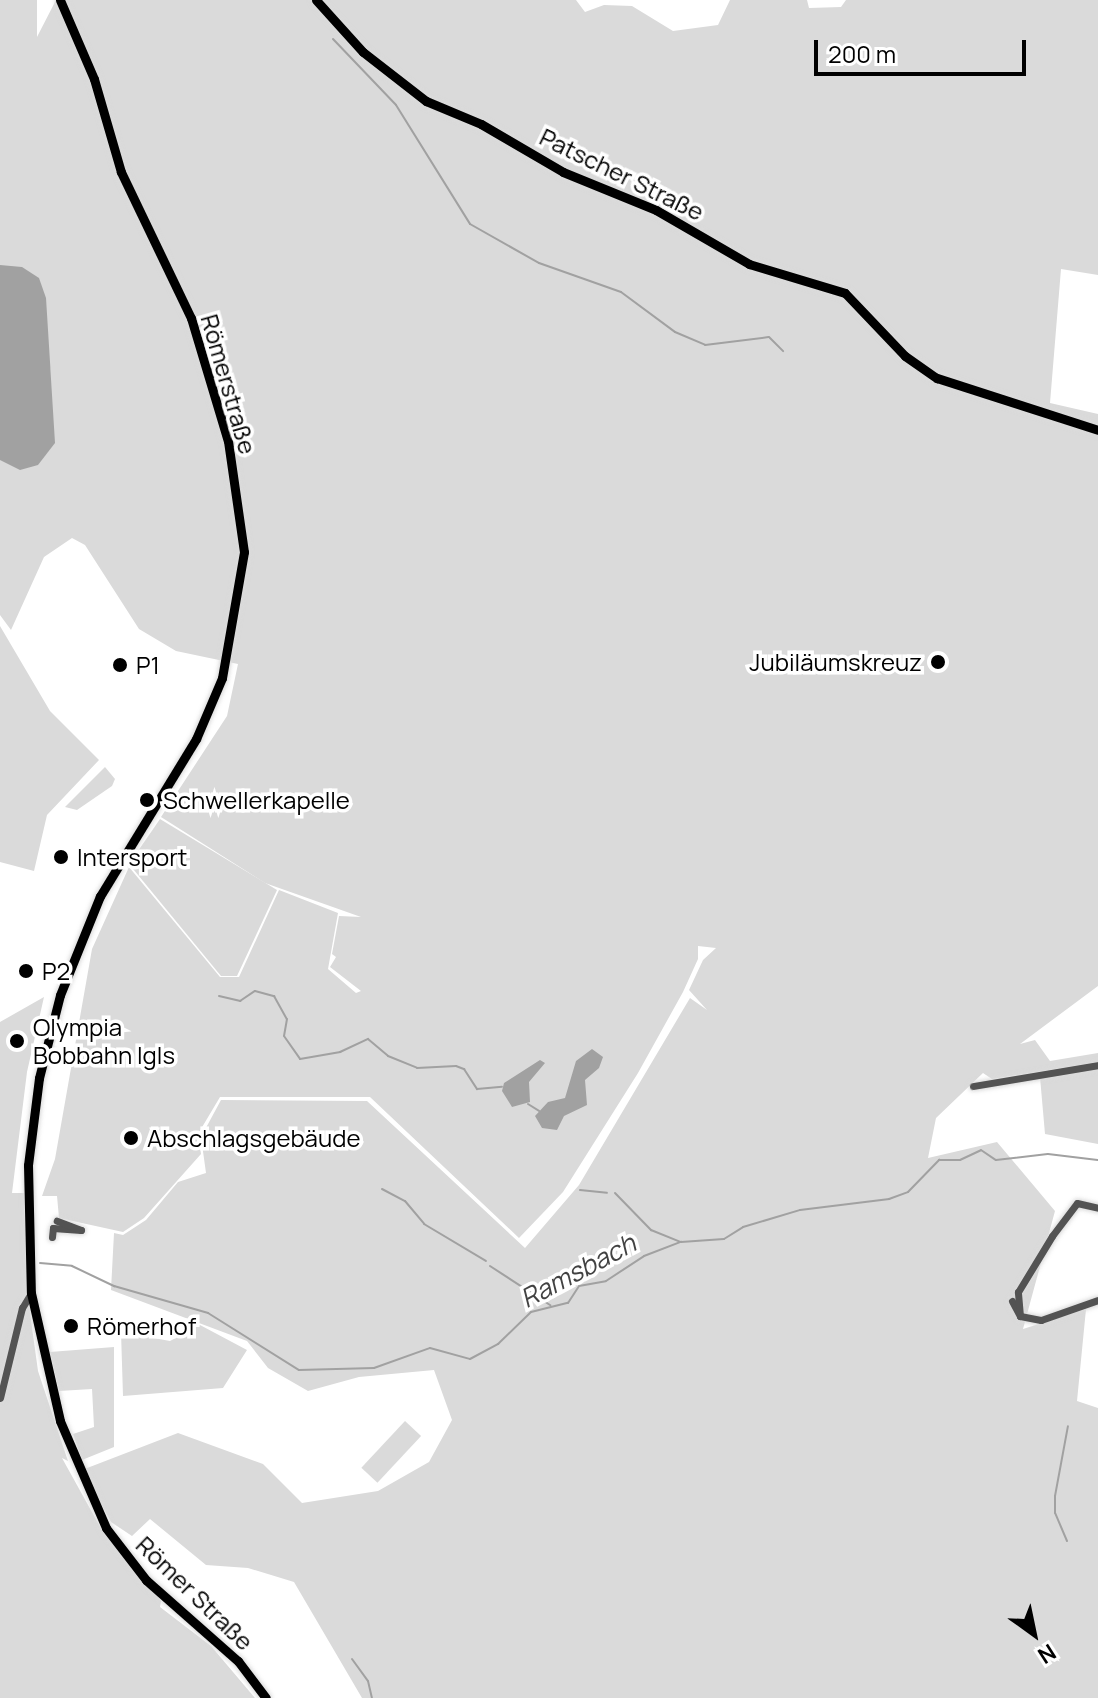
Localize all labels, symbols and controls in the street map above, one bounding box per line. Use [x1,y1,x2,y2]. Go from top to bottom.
scale bar [818,24,1030,74]
text: 200 m [828,37,896,70]
street label: Patscher Straße [535,122,709,226]
street label: Römerstraße [195,311,263,457]
place label: Jubiläumskreuz [749,648,922,676]
place label: P1 [136,651,160,679]
marker: Jubiläumskreuz [929,653,947,671]
marker: P1 [111,656,129,674]
place label: Schwellerkapelle [163,786,350,814]
marker: Schwellerkapelle [138,791,156,809]
place label: Intersport [77,843,187,871]
marker: Intersport [52,848,70,866]
place label: P2 [42,957,70,985]
marker: P2 [17,962,35,980]
place label: Olympia Bobbahn Igls [33,1013,175,1069]
marker: Olympia Bobbahn Igls [8,1032,26,1050]
place label: Abschlagsgebäude [147,1124,360,1152]
marker: Abschlagsgebäude [122,1129,140,1147]
water label: Ramsbach [515,1228,641,1314]
place label: Römerhof [87,1312,196,1340]
marker: Römerhof [62,1317,80,1335]
street label: Römer Straße [131,1530,259,1656]
north arrow [994,1594,1074,1674]
text: N [1032,1637,1062,1671]

